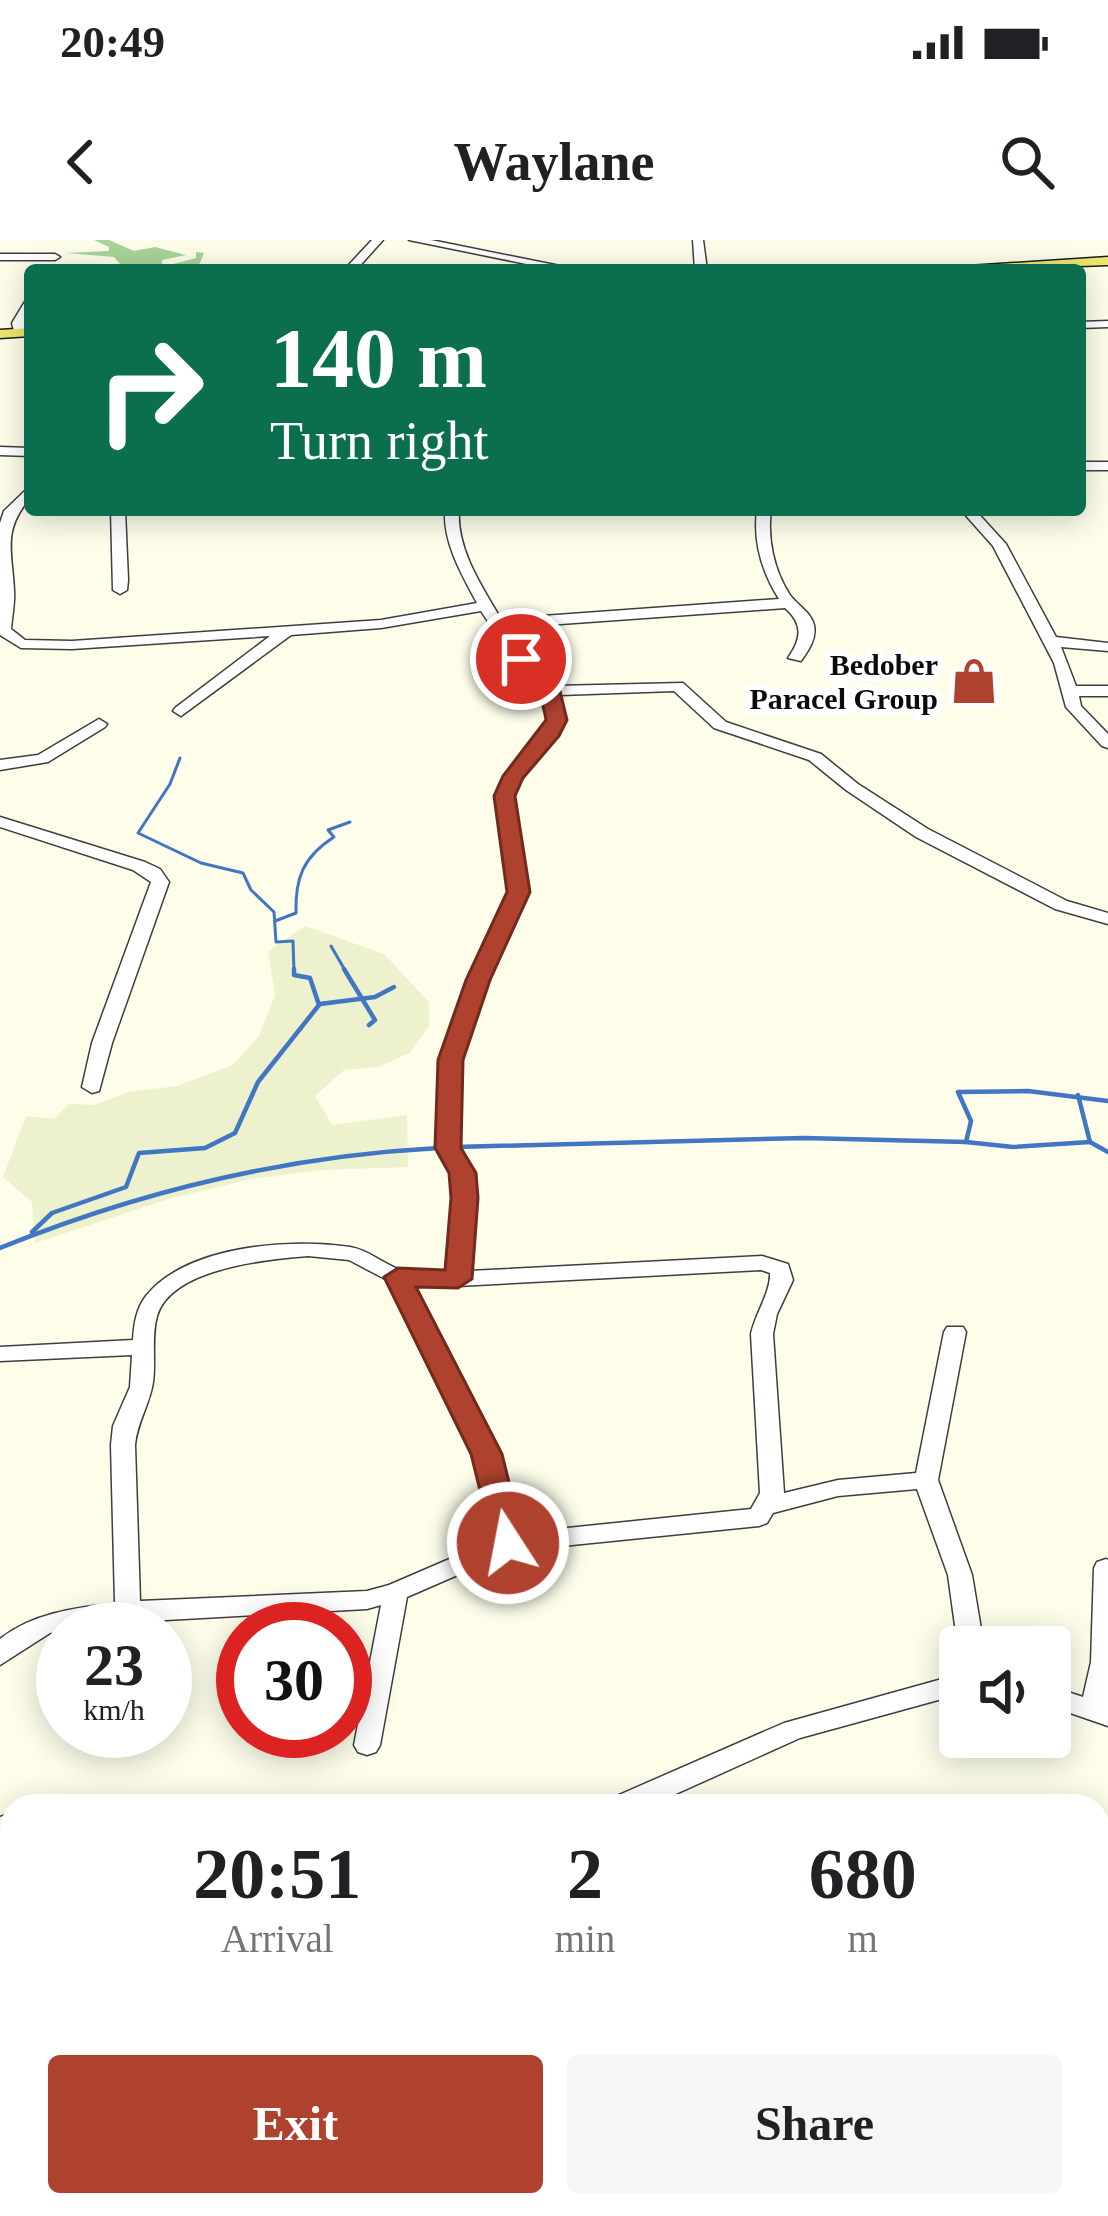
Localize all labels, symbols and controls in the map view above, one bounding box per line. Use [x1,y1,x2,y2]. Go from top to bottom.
text: 20:49 [60,17,165,67]
icon: back [48,129,114,195]
icon: search [994,129,1060,195]
text: Waylane [453,132,655,192]
icon: right [72,312,228,468]
text: 140 m [270,312,487,405]
text: Turn right [270,411,489,471]
pin [470,608,572,710]
icon: arrive [488,626,554,692]
place label: Bedober Paracel Group [749,648,938,715]
shop icon: Bedober Paracel Group [949,656,999,706]
position arrow [445,1480,571,1606]
speed limit sign: 30 [216,1602,372,1758]
map controls [939,1626,1071,1758]
button: sound [939,1626,1071,1758]
text: 23 [84,1632,144,1698]
text: km/h [83,1693,145,1726]
text: 20:51 [193,1834,361,1914]
text: 2 [567,1834,603,1914]
text: 680 [809,1834,917,1914]
text: Arrival [221,1917,334,1960]
text: min [555,1917,615,1960]
text: m [847,1917,878,1960]
button: Exit [48,2055,543,2193]
button: Share [567,2055,1062,2193]

